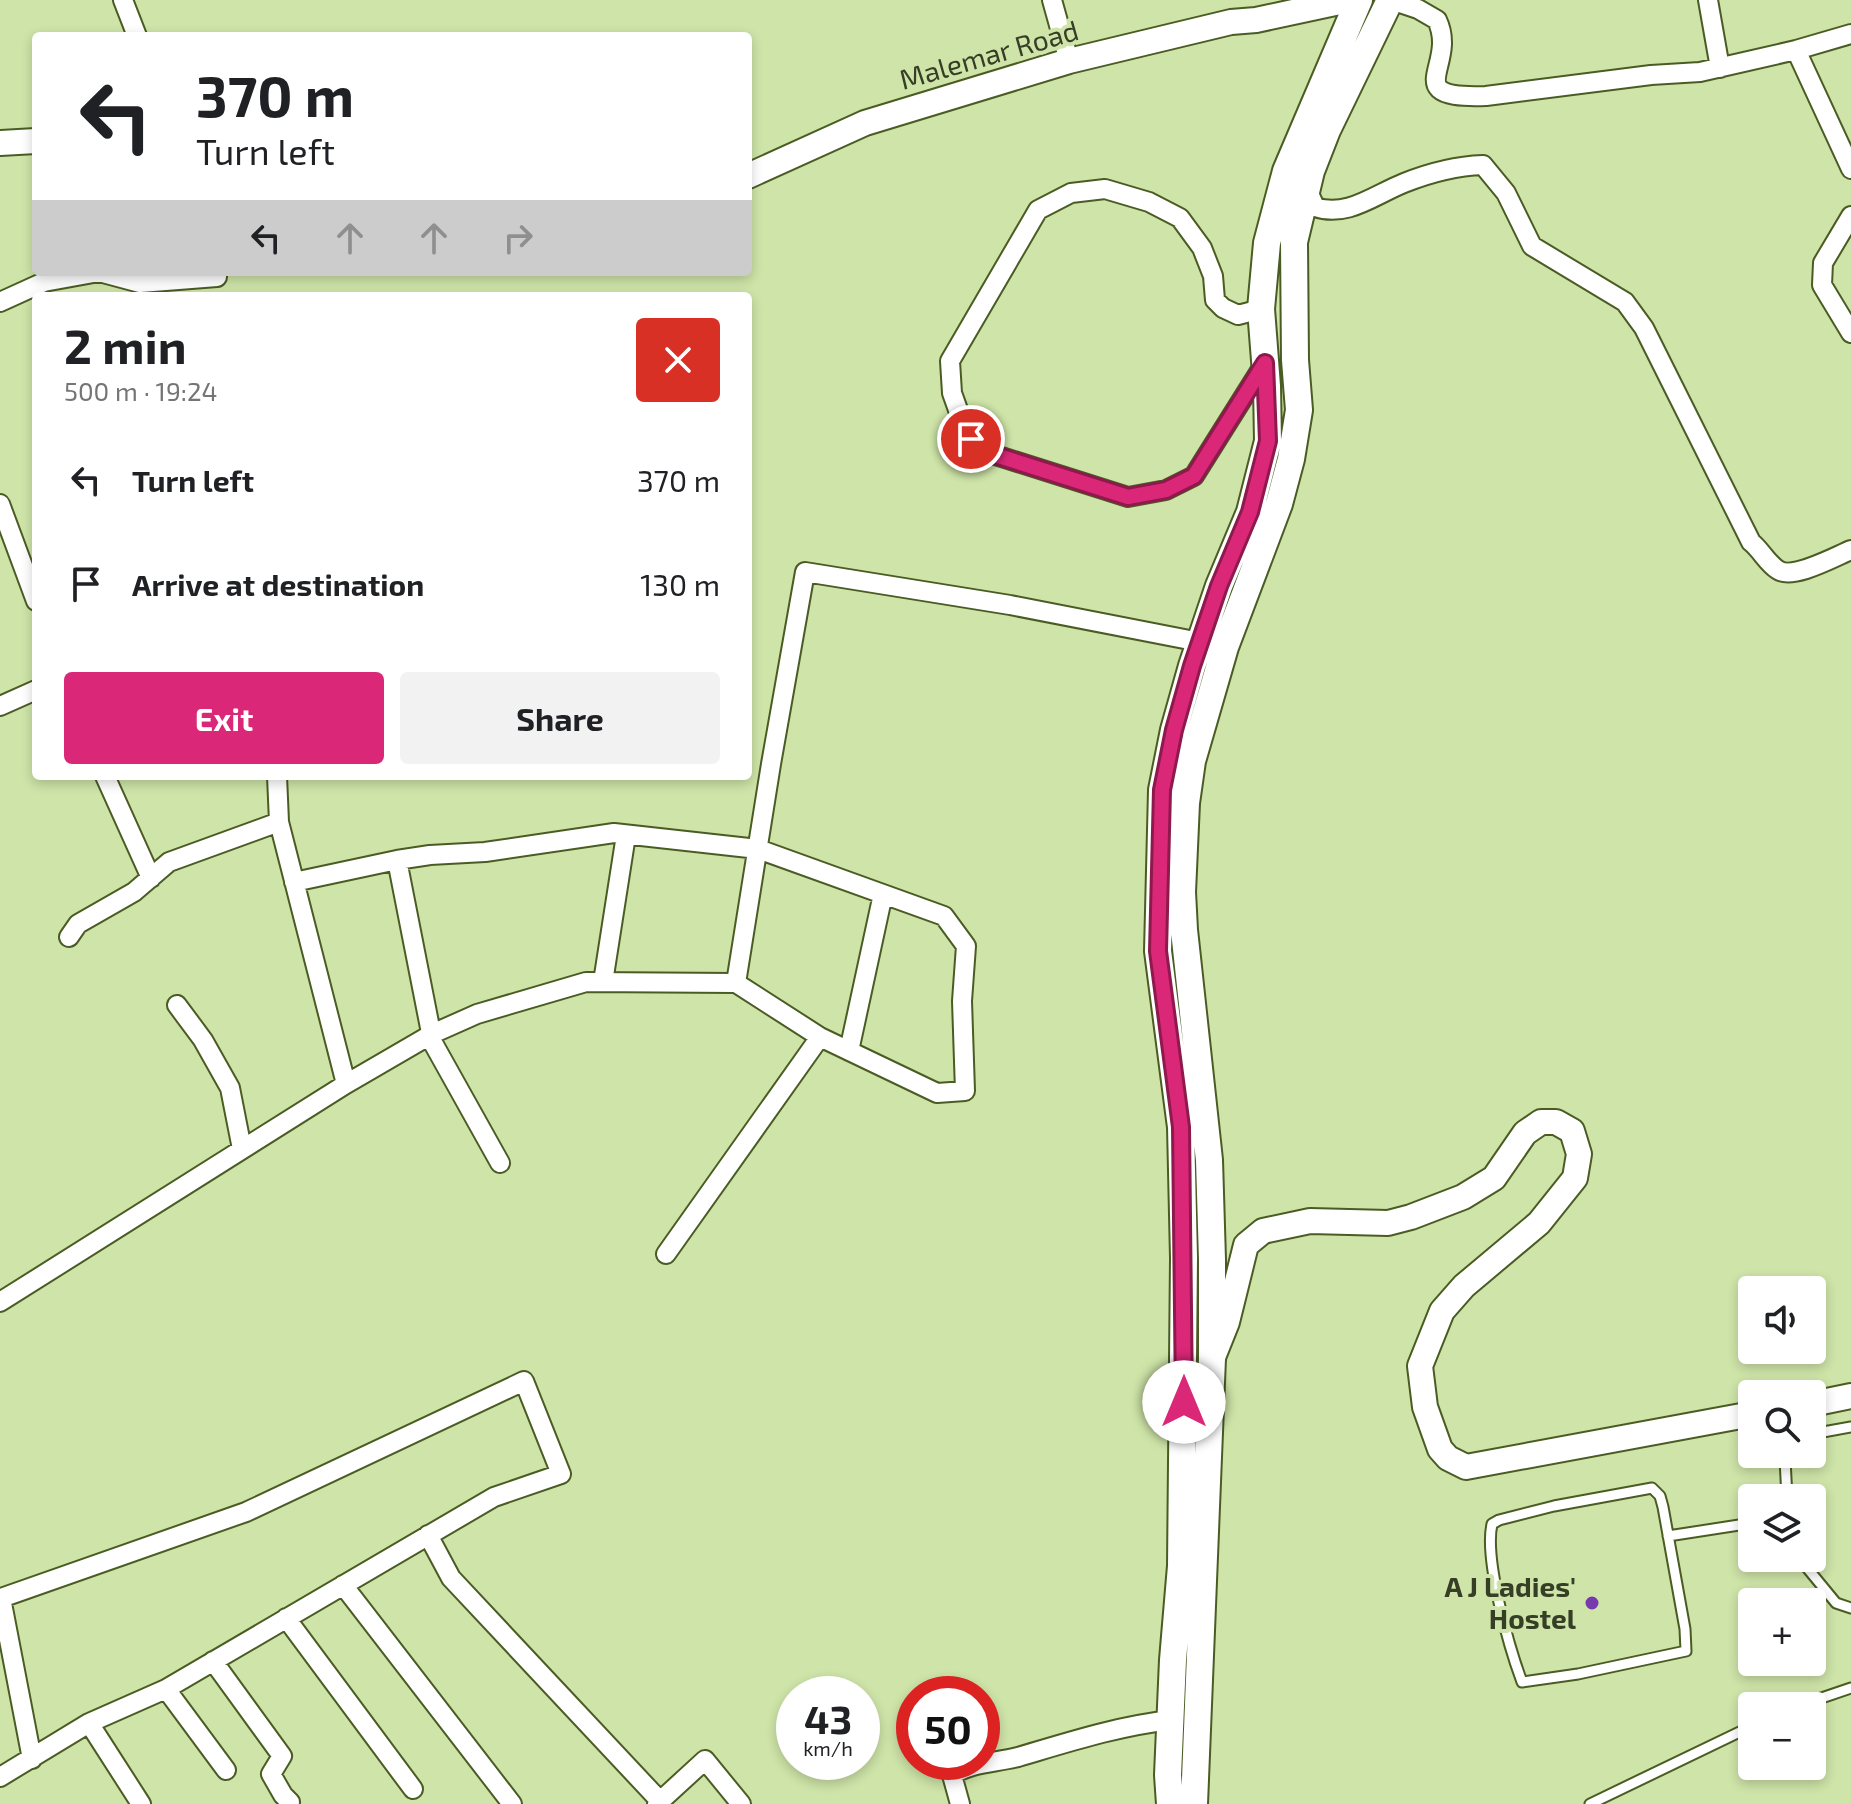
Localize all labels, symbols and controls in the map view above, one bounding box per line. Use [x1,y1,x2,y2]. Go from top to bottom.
street label: Malemar Road [895,12,1082,96]
text: 370 m [196,61,354,128]
icon: left [64,64,168,168]
text: Turn left [196,129,335,172]
icon: left [244,216,288,260]
icon: ahead [328,216,372,260]
icon: ahead [412,216,456,260]
icon: right [496,216,540,260]
text: 2 min [64,316,187,374]
button: close [636,318,720,402]
text: 500 m · 19:24 [64,375,218,406]
pin [937,405,1005,473]
icon: arrive [949,417,993,461]
icon: left [64,458,108,502]
text: Turn left [132,462,254,498]
text: 370 m [637,462,720,498]
icon: arrive [64,562,108,606]
text: Arrive at destination [132,566,424,602]
text: 130 m [640,566,720,602]
button: Exit [64,672,384,764]
button: Share [400,672,720,764]
map controls [1738,1276,1826,1780]
button: sound [1738,1276,1826,1364]
position arrow [1142,1360,1226,1444]
button: search [1738,1380,1826,1468]
button: layers [1738,1484,1826,1572]
place label: A J Ladies' Hostel [1444,1569,1577,1635]
button: + [1738,1588,1826,1676]
marker: A J Ladies' Hostel [1583,1594,1601,1612]
speed limit sign: 50 [896,1676,1000,1780]
button: − [1738,1692,1826,1780]
text: 43 [804,1694,852,1742]
text: km/h [803,1736,853,1760]

